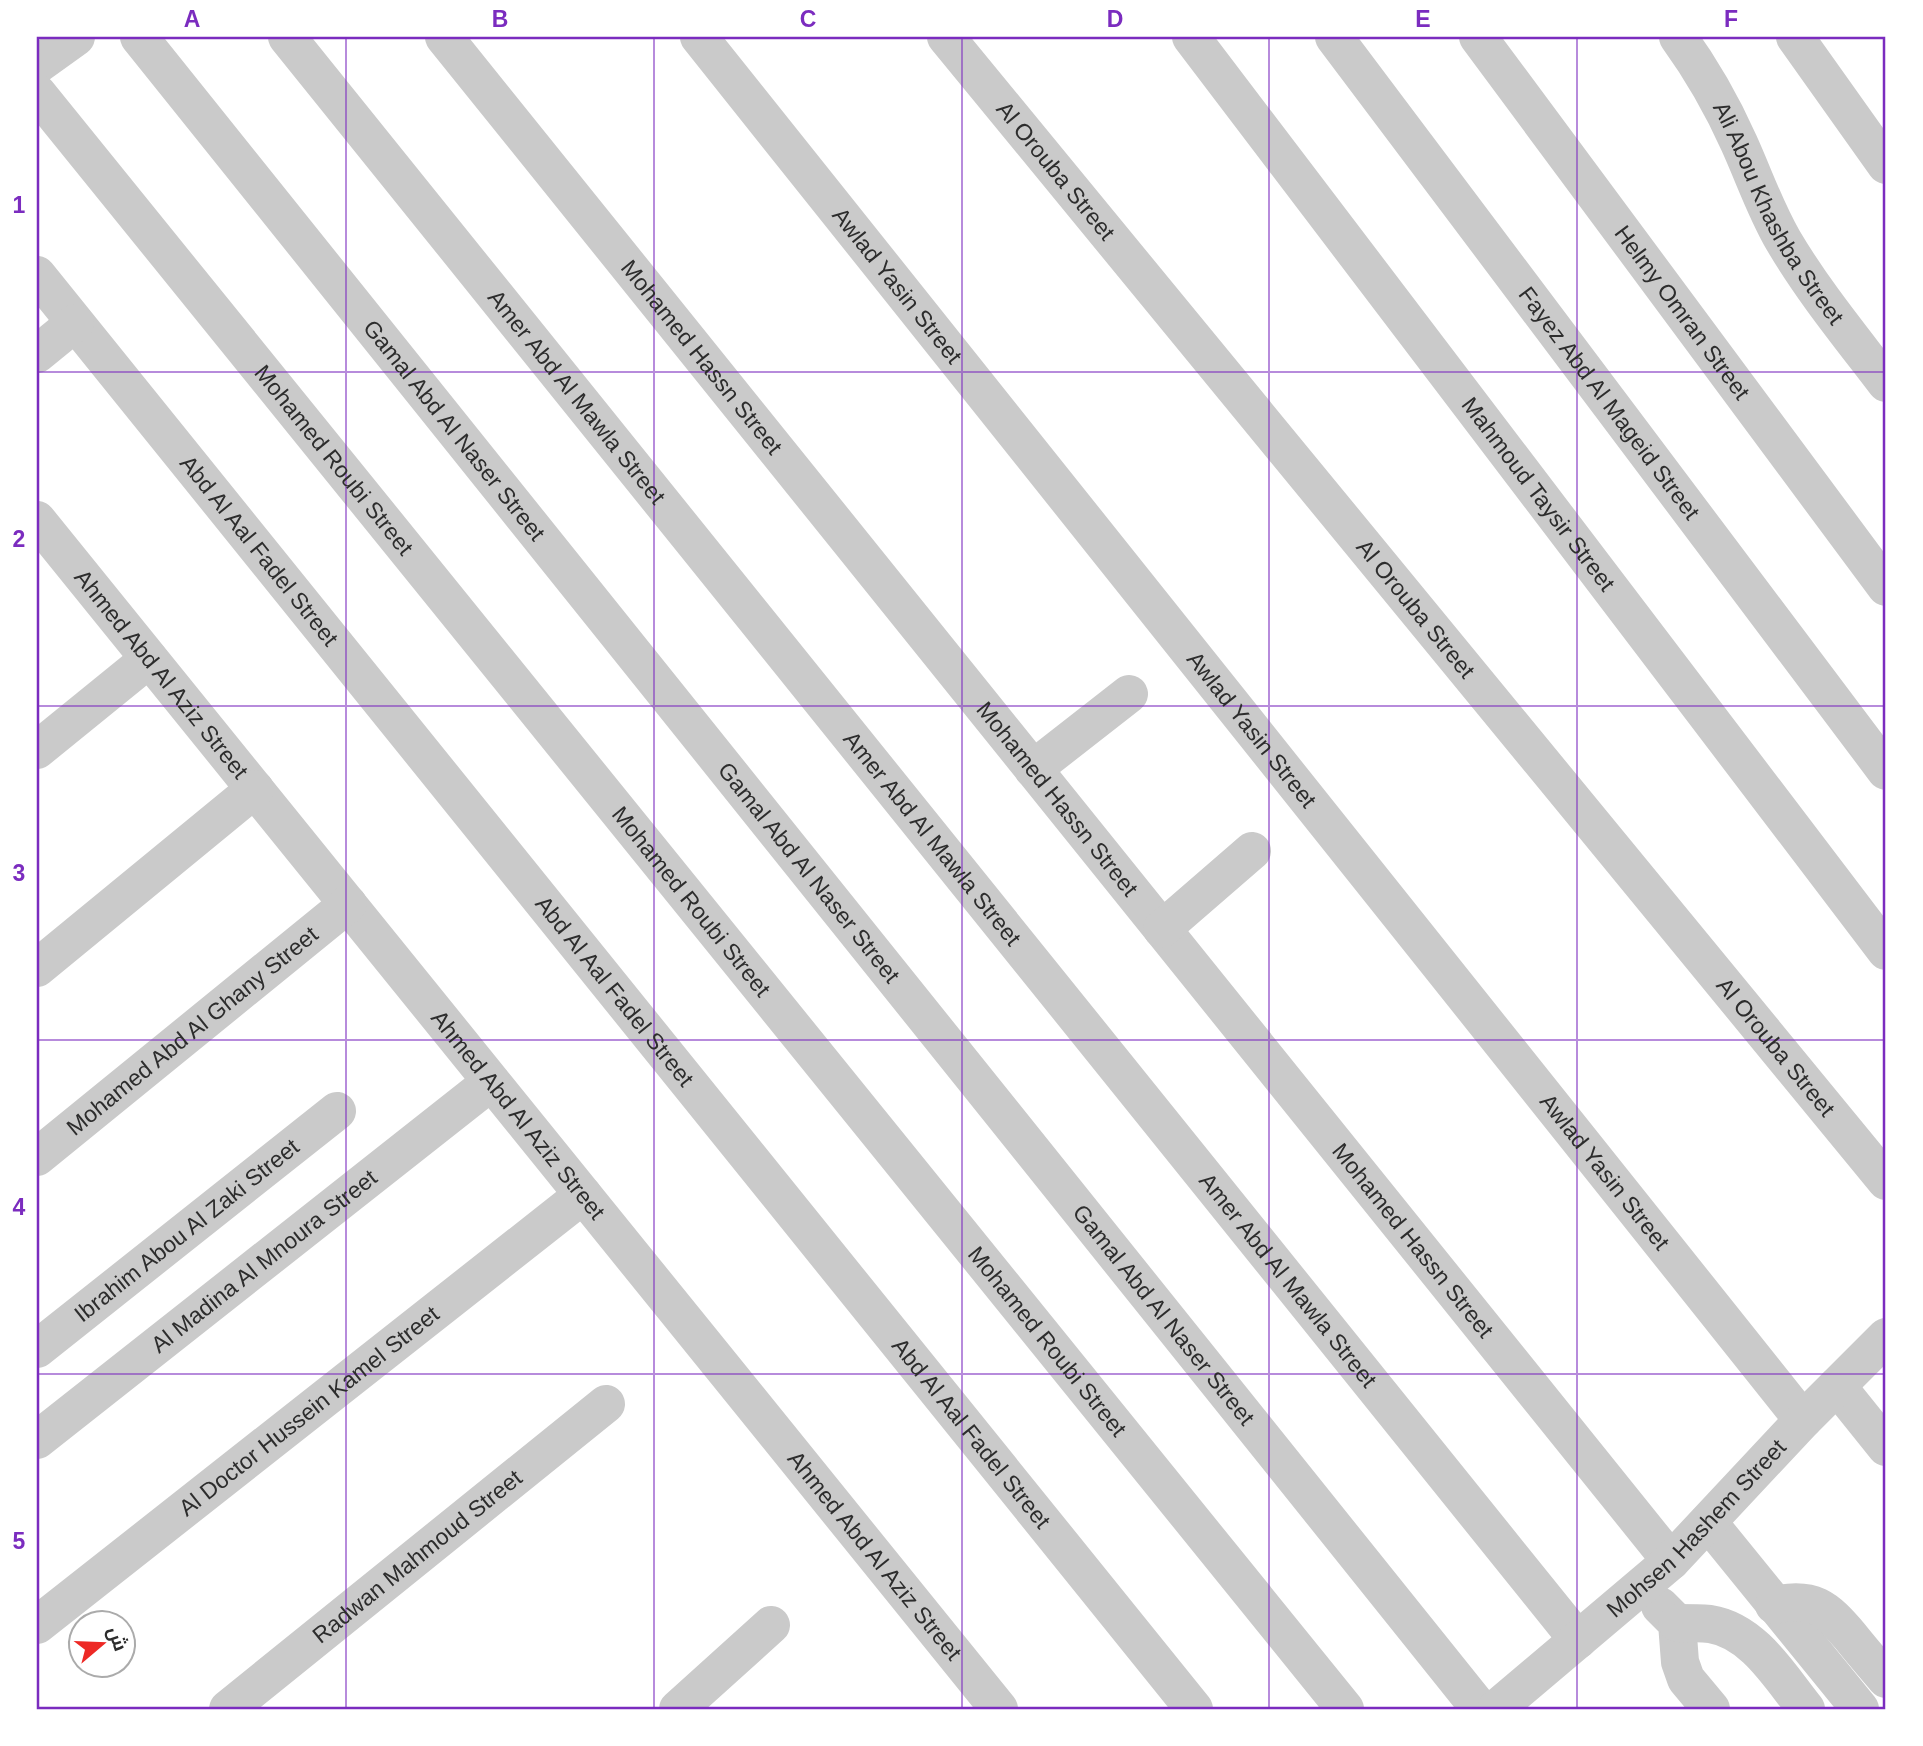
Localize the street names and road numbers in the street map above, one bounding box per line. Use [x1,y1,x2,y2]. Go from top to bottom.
street label: Al Orouba Street [991,96,1121,246]
street label: Ali Abou Khashba Street [1708,97,1849,330]
street label: Awlad Yasin Street [827,202,968,369]
street label: Helmy Omran Street [1609,221,1756,405]
street label: Mohamed Hassn Street [616,255,788,460]
street label: Fayez Abd Al Mageid Street [1514,282,1705,525]
street label: Amer Abd Al Mawla Street [483,285,671,510]
street label: Gamal Abd Al Naser Street [358,315,551,546]
street label: Mohamed Roubi Street [249,360,419,561]
street label: Mahmoud Taysir Street [1457,392,1621,596]
street label: Abd Al Aal Fadel Street [175,450,344,651]
street label: Al Orouba Street [1351,534,1481,684]
street label: Ahmed Abd Al Aziz Street [69,564,254,784]
street label: Awlad Yasin Street [1182,646,1322,813]
street label: Mohamed Hassn Street [971,696,1144,902]
street label: Amer Abd Al Mawla Street [838,726,1027,951]
street label: Gamal Abd Al Naser Street [713,757,906,988]
street label: Mohamed Roubi Street [607,801,776,1002]
street label: Abd Al Aal Fadel Street [530,891,700,1092]
street label: Mohamed Abd Al Ghany Street [61,921,323,1141]
street label: Al Orouba Street [1711,972,1841,1122]
street label: Ahmed Abd Al Aziz Street [426,1005,611,1225]
street label: Awlad Yasin Street [1535,1089,1675,1255]
street label: Ibrahim Abou Al Zaki Street [69,1133,304,1327]
street label: Mohamed Hassn Street [1327,1138,1499,1343]
street label: Al Madina Al Mnoura Street [146,1164,382,1358]
street label: Amer Abd Al Mawla Street [1194,1168,1382,1393]
street label: Gamal Abd Al Naser Street [1068,1199,1260,1431]
street label: Mohamed Roubi Street [963,1241,1132,1442]
street label: Al Doctor Hussein Kamel Street [174,1300,444,1521]
street label: Abd Al Aal Fadel Street [887,1333,1056,1534]
street label: Mohsen Hashem Street [1601,1434,1791,1623]
street label: Ahmed Abd Al Aziz Street [783,1446,967,1666]
street label: Radwan Mahmoud Street [307,1464,527,1648]

